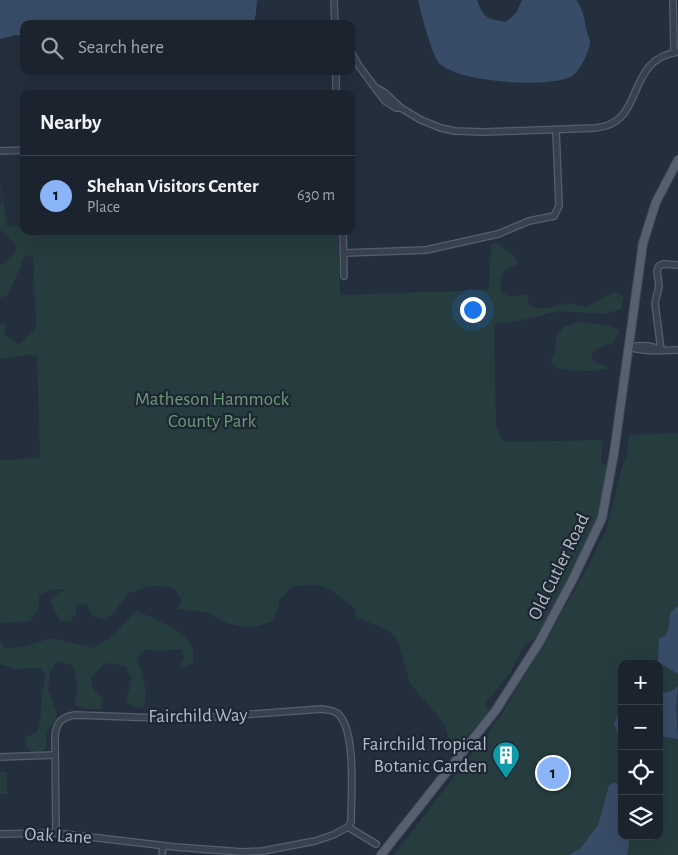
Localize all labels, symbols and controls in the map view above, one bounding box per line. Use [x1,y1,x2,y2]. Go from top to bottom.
search box [20,20,355,75]
icon: search [38,34,66,62]
text: Search here [78,38,164,57]
text: Nearby [40,112,101,133]
text: Shehan Visitors Center [87,177,259,196]
text: 1 [53,187,59,203]
text: 630 m [297,187,335,203]
text: Place [87,199,120,215]
your location [460,297,486,323]
park label: Matheson Hammock County Park [135,390,289,431]
street label: Old Cutler Road [525,511,593,623]
map controls [618,660,663,840]
button: + [618,660,663,705]
button: − [618,705,663,750]
street label: Fairchild Way [148,706,248,726]
place label: Fairchild Tropical Botanic Garden [362,735,487,776]
building icon: Fairchild Tropical Botanic Garden [491,740,521,779]
button: locate [618,750,663,795]
pin: 1 [537,754,569,792]
button: layers [618,795,663,840]
street label: Oak Lane [24,825,92,847]

